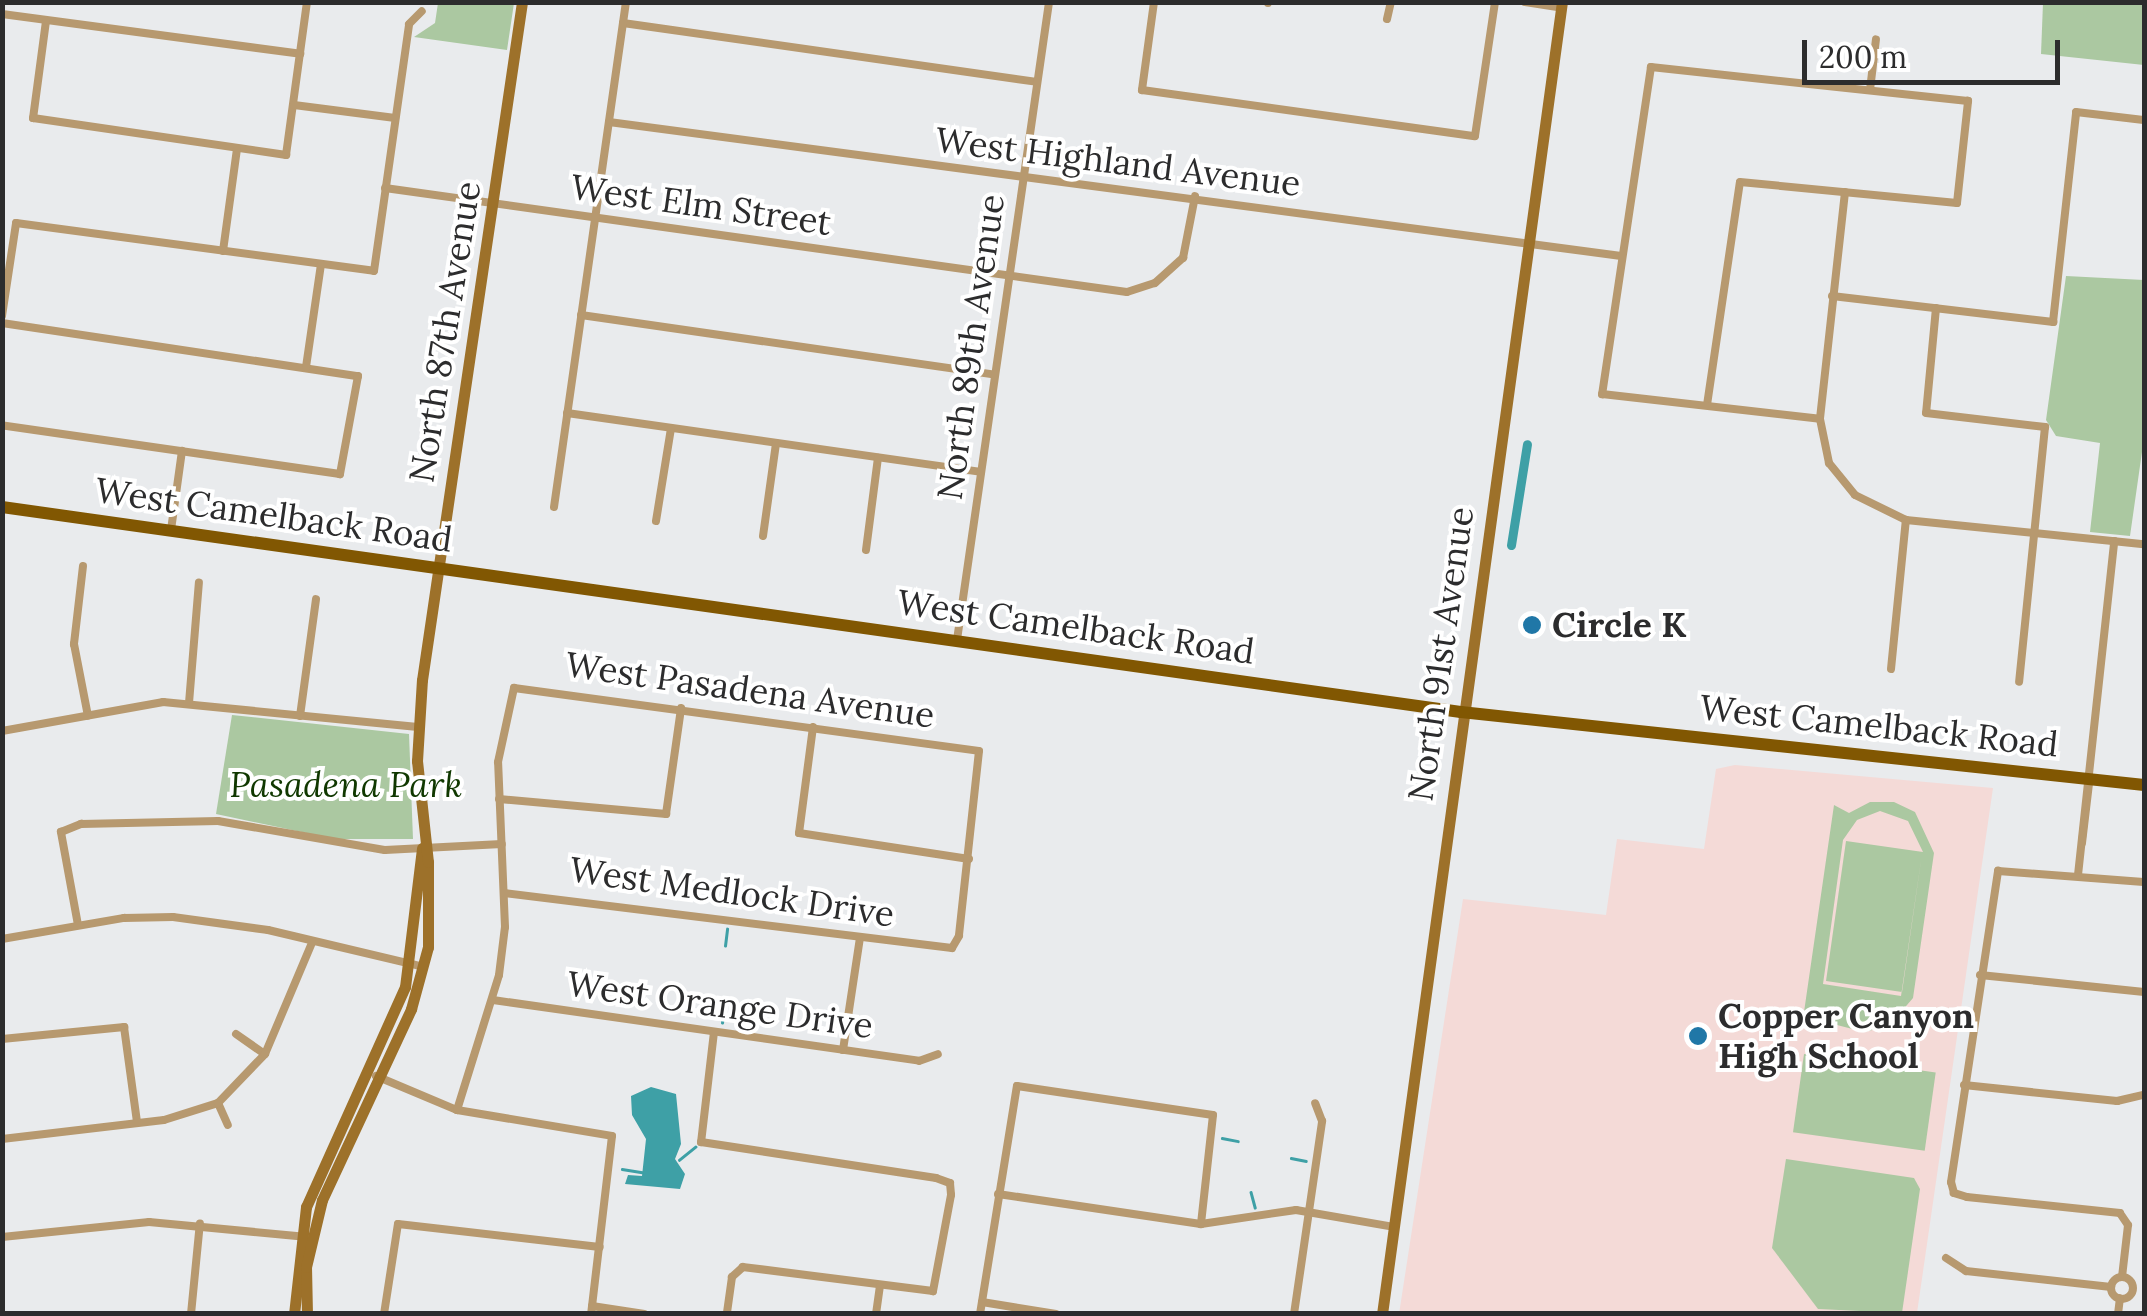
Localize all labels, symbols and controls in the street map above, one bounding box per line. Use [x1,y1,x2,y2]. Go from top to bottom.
scale bar [1807,20,2064,82]
text: 200 m [1819,38,1907,76]
street label: West Highland Avenue [933,119,1303,205]
street label: West Elm Street [568,166,834,244]
street label: North 87th Avenue [400,178,490,486]
street label: North 89th Avenue [929,192,1013,502]
street label: West Camelback Road [93,469,455,561]
street label: North 91st Avenue [1400,504,1482,804]
street label: West Camelback Road [895,581,1257,673]
place label: Circle K [1552,604,1686,646]
marker: Circle K [1521,614,1543,636]
street label: West Pasadena Avenue [563,643,937,737]
street label: West Camelback Road [1698,686,2060,766]
park label: Pasadena Park [230,764,462,806]
street label: West Medlock Drive [567,848,897,936]
street label: West Orange Drive [564,963,876,1047]
place label: Copper Canyon High School [1718,995,1974,1077]
marker: Copper Canyon High School [1687,1025,1709,1047]

